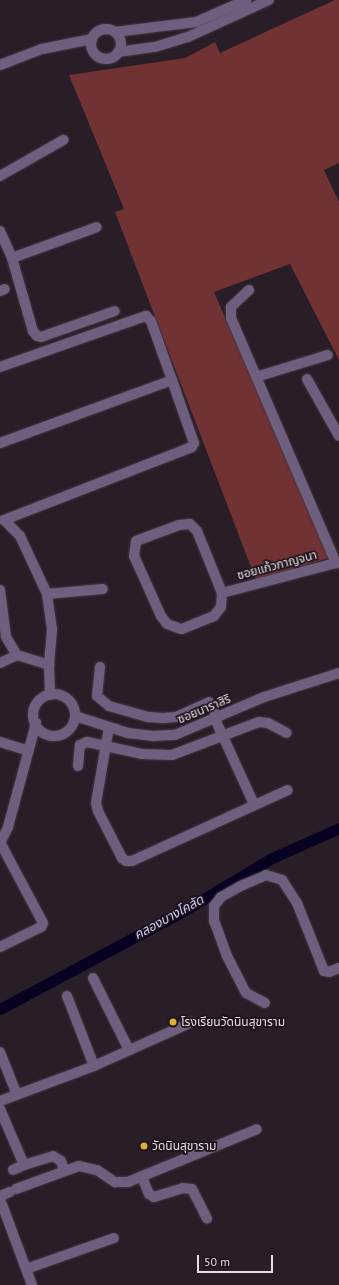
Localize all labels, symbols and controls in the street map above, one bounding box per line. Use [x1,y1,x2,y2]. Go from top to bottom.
street label: ซอยแก้วกาญจนา [235,547,319,583]
street label: ซอยนาราสิริ [175,691,233,727]
water label: คลองบางโคลัด [131,892,207,944]
place label: โรงเรียนวัดนินสุขาราม [181,1015,285,1029]
marker: โรงเรียนวัดนินสุขาราม [168,1017,178,1027]
place label: วัดนินสุขาราม [152,1139,216,1153]
marker: วัดนินสุขาราม [139,1141,149,1151]
scale bar [199,1247,275,1273]
text: 50 m [204,1254,230,1269]

